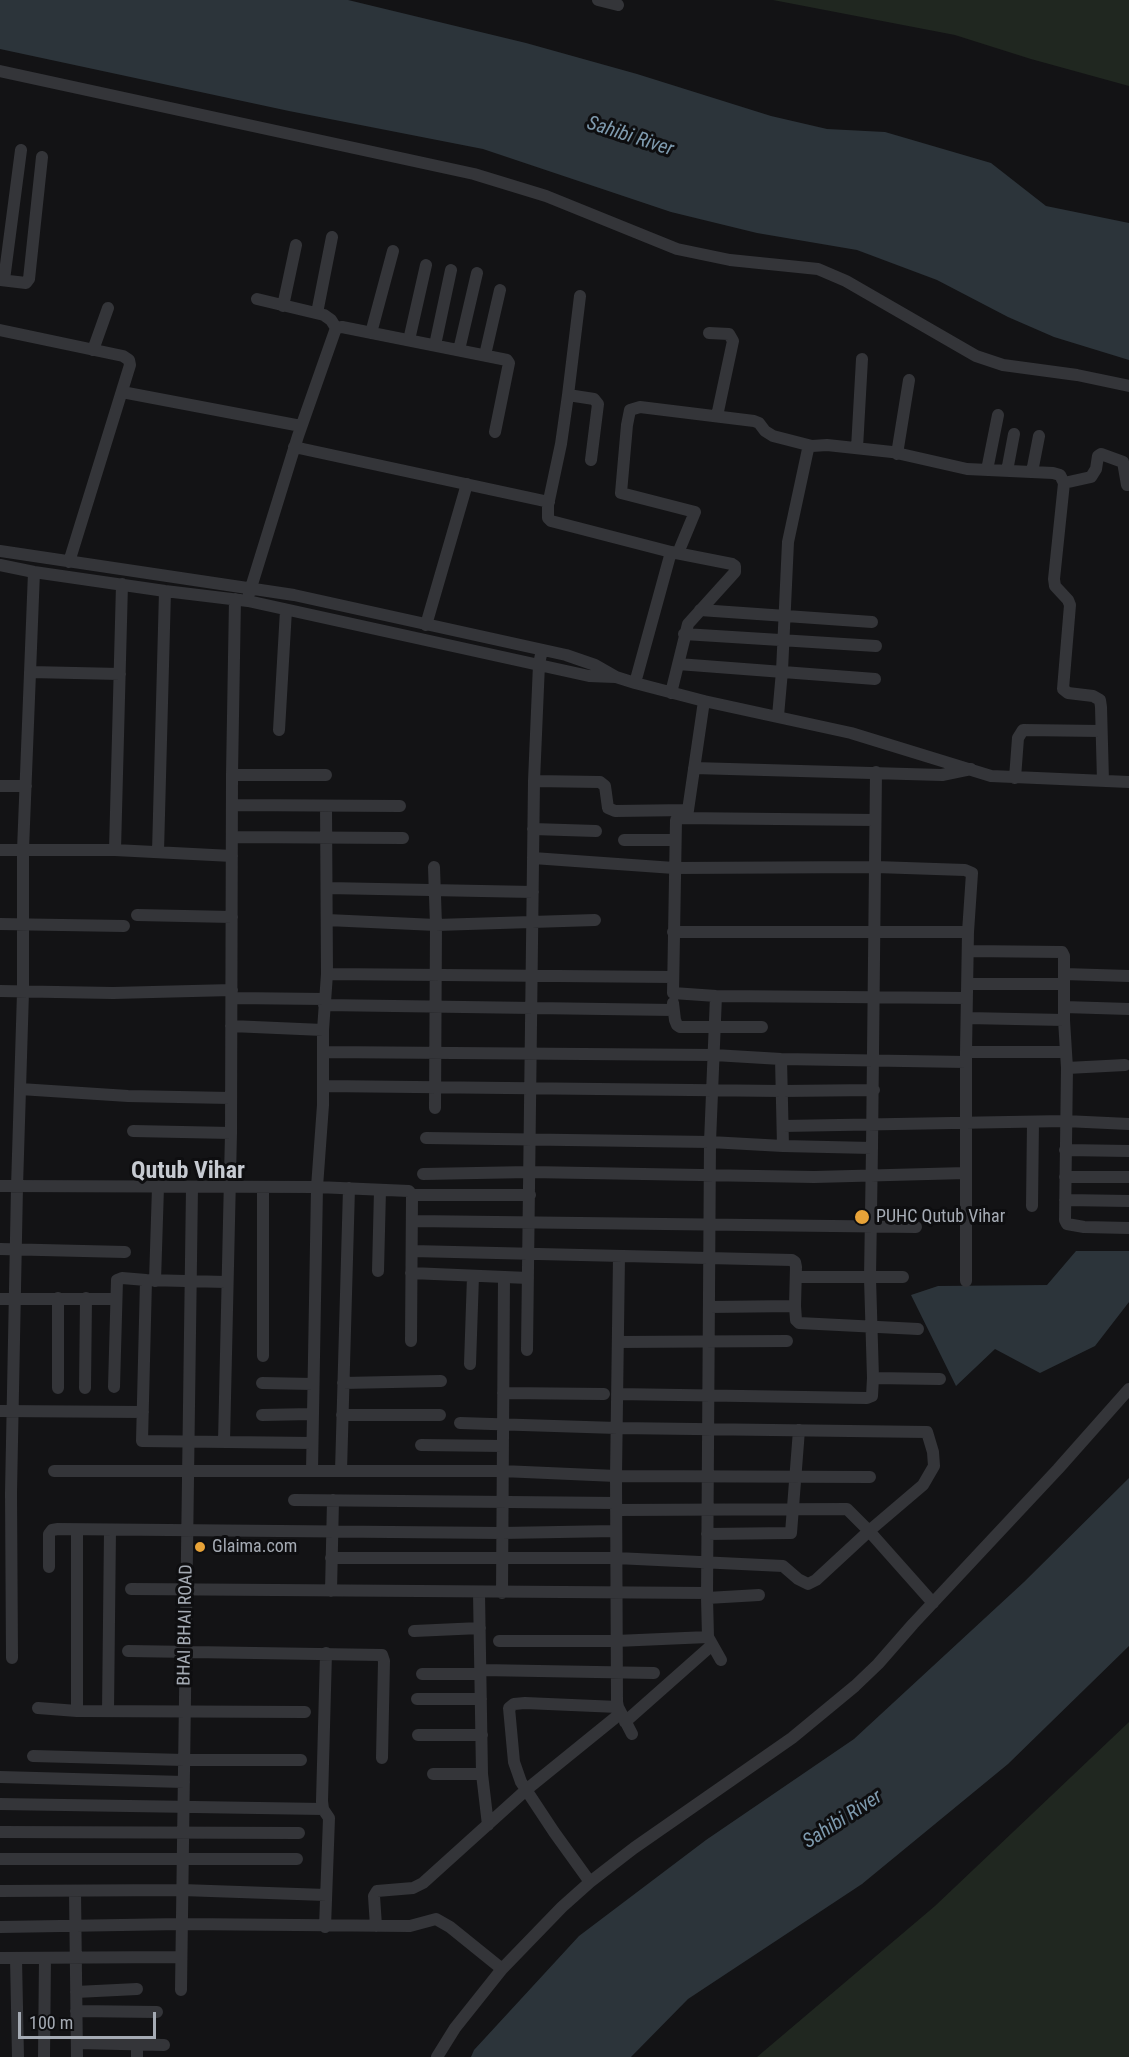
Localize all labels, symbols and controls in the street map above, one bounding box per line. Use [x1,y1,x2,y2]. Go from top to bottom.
water label: Sahibi River [584,112,676,162]
district label: Qutub Vihar [131,1158,245,1186]
place label: PUHC Qutub Vihar [876,1206,1005,1228]
marker: PUHC Qutub Vihar [853,1208,871,1226]
place label: Glaima.com [212,1536,297,1558]
marker: Glaima.com [193,1540,207,1554]
street label: BHAI BHAI ROAD [174,1564,198,1686]
water label: Sahibi River [799,1786,887,1854]
scale bar [21,2000,159,2038]
text: 100 m [29,2012,73,2033]

